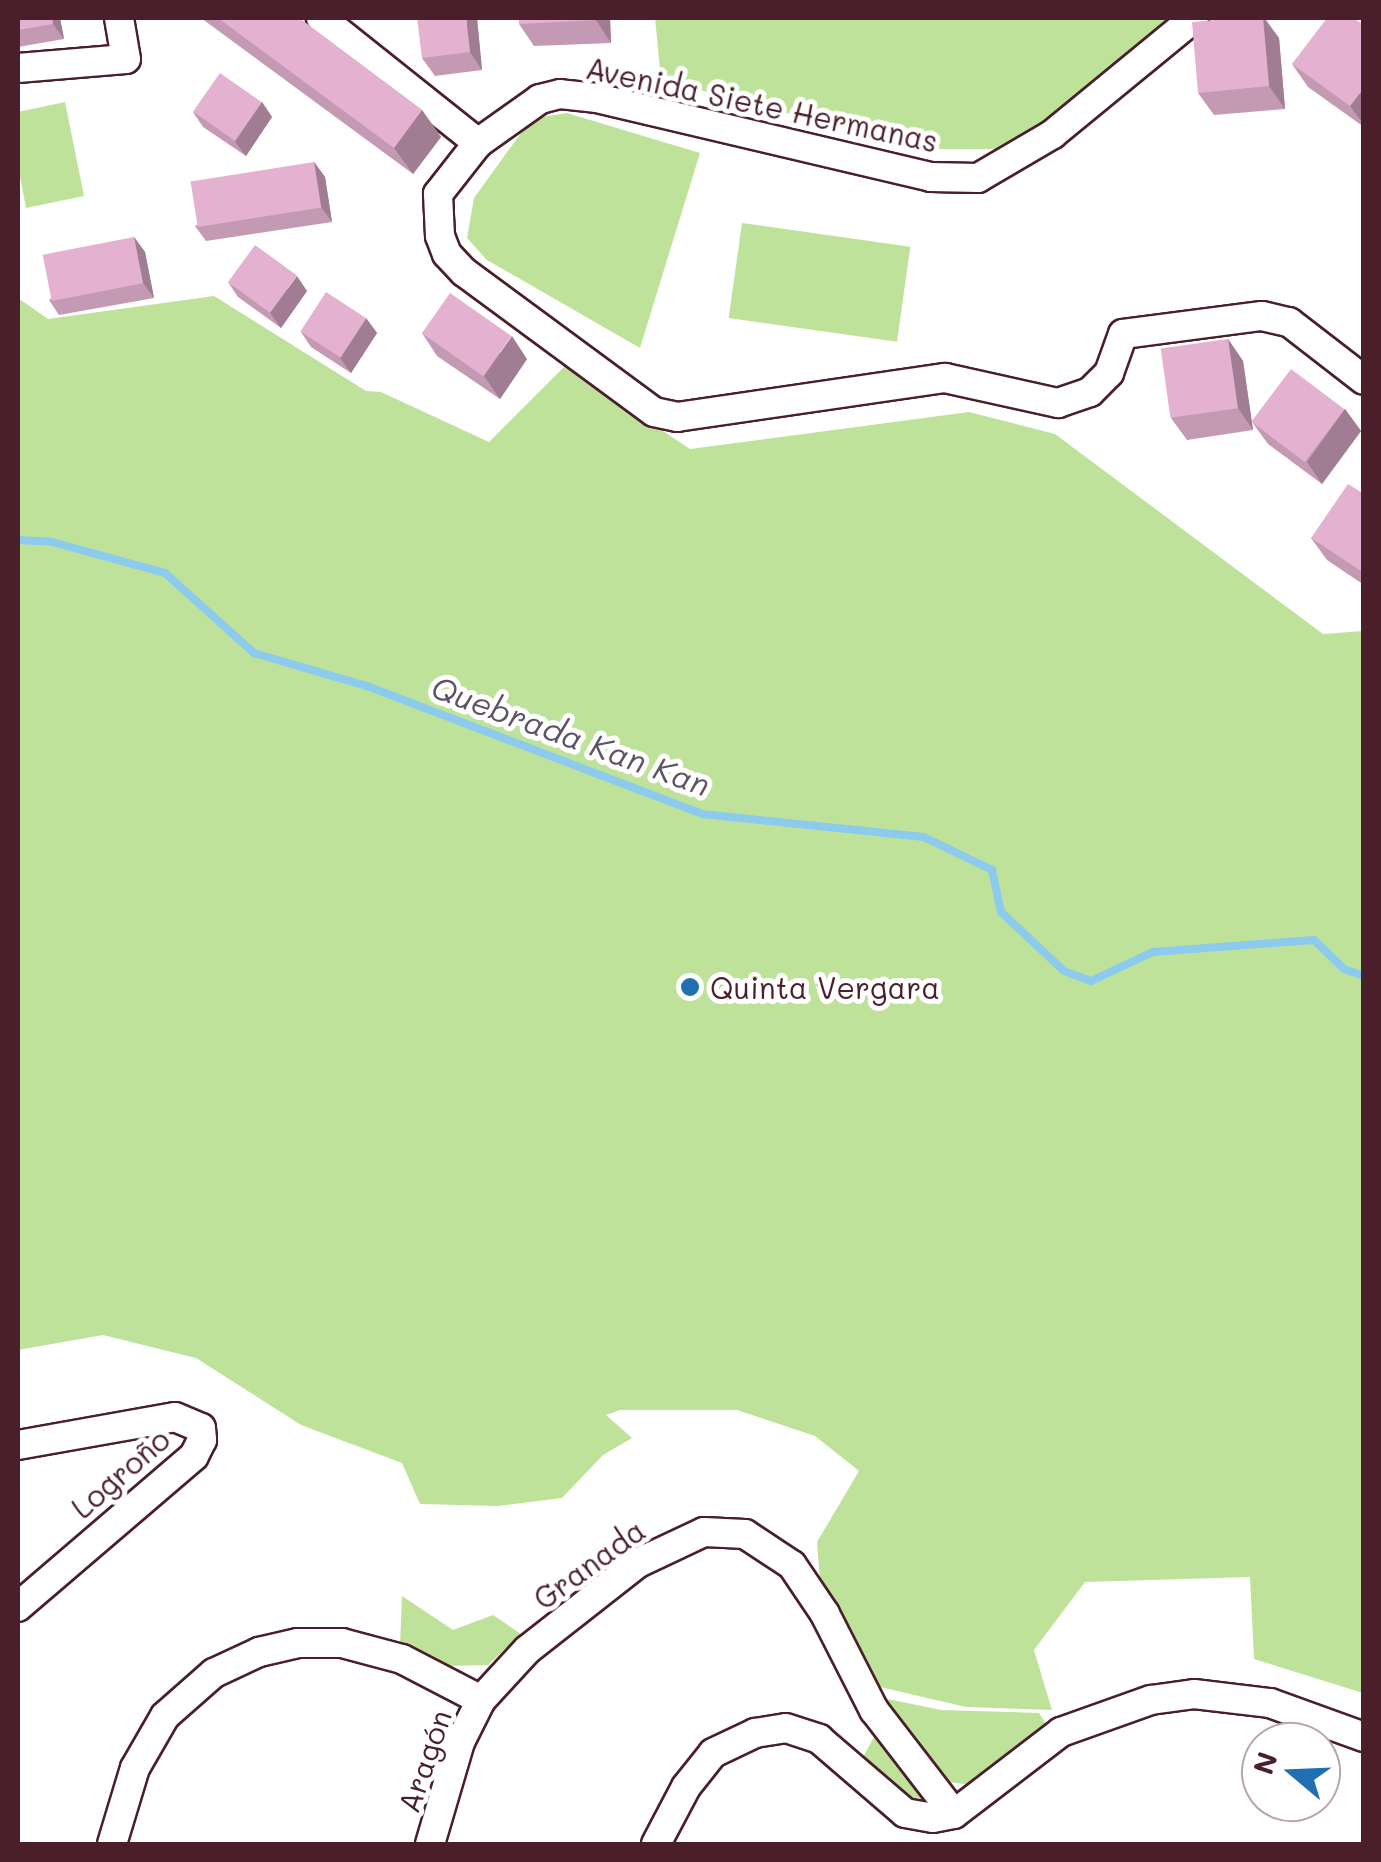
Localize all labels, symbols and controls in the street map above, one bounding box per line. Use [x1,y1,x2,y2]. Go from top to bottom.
street label: Avenida Siete Hermanas [583,49,941,159]
water label: Quebrada Kan Kan [427,667,715,803]
place label: Quinta Vergara [710,969,940,1005]
marker: Quinta Vergara [679,976,701,998]
street label: Logroño [64,1421,176,1525]
street label: Granada [526,1512,652,1616]
street label: Aragón [390,1705,458,1817]
north arrow [1241,1722,1341,1822]
text: N [1244,1747,1285,1779]

